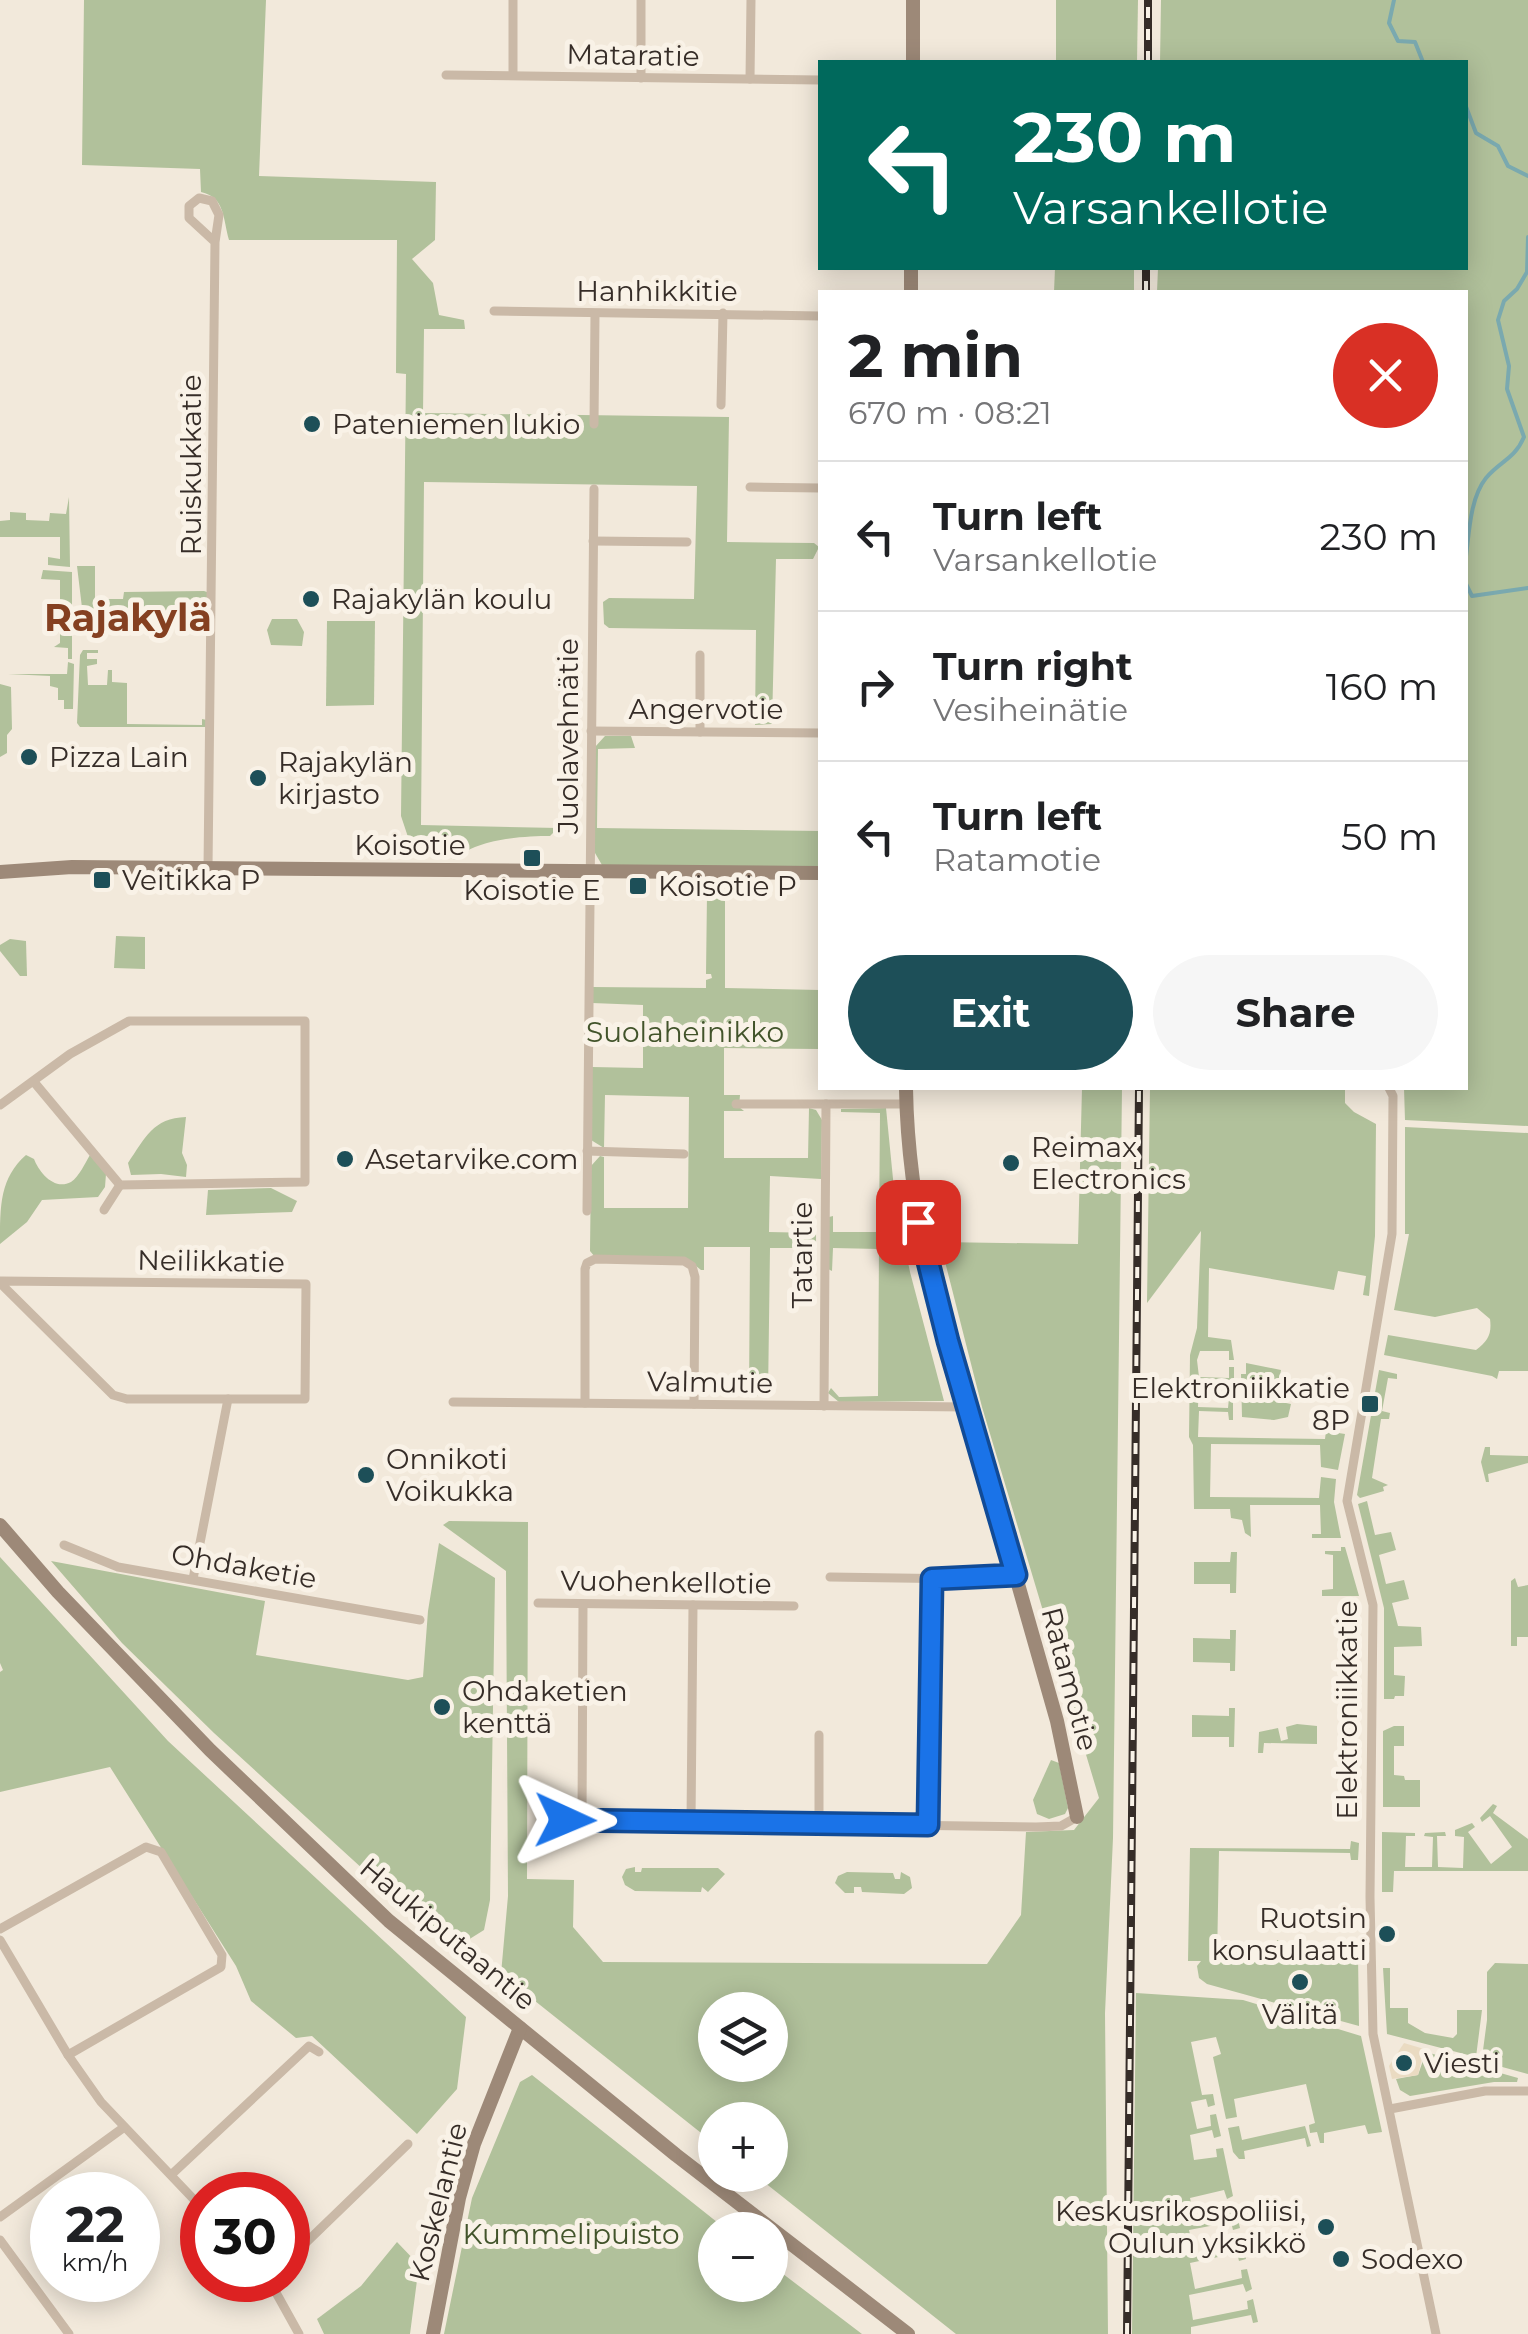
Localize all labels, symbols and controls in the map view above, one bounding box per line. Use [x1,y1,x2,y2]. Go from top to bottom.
street label: Mataratie [566,37,700,73]
text: 230 m [1013,94,1237,180]
icon: left [848,100,978,230]
text: Varsankellotie [1013,180,1328,235]
street label: Hanhikkitie [576,274,738,308]
text: 2 min [848,319,1023,392]
button: close [1333,323,1438,428]
street label: Ruiskukkatie [174,374,208,556]
text: 670 m · 08:21 [848,393,1052,432]
place label: Pateniemen lukio [332,407,580,441]
marker: Pateniemen lukio [301,413,323,435]
text: Turn left [933,493,1102,540]
icon: left [848,509,903,564]
text: 230 m [1320,513,1438,560]
text: Varsankellotie [933,540,1157,579]
place label: Rajakylän koulu [331,582,552,616]
marker: Rajakylän koulu [300,588,322,610]
district label: Rajakylä [44,594,212,641]
street label: Juolavehnätie [551,638,585,835]
text: Turn right [933,643,1132,690]
icon: right [848,659,903,714]
text: 160 m [1326,663,1438,710]
text: Vesiheinätie [933,690,1128,729]
street label: Angervotie [629,692,783,726]
place label: Pizza Lain [49,740,189,774]
place label: Rajakylän kirjasto [278,745,413,811]
marker: Pizza Lain [18,746,40,768]
marker: Rajakylän kirjasto [247,767,269,789]
text: Turn left [933,793,1102,840]
icon: left [848,809,903,864]
text: 50 m [1341,813,1438,860]
street label: Koisotie [354,828,466,862]
text: Ratamotie [933,840,1101,879]
marker: Koisotie E [521,847,543,869]
place label: Veitikka P [122,863,260,897]
marker: Veitikka P [91,869,113,891]
place label: Koisotie P [658,869,797,903]
place label: Koisotie E [463,873,601,907]
marker: Koisotie P [627,875,649,897]
button: Exit [848,955,1133,1070]
button: Share [1153,955,1438,1070]
park label: Suolaheinikko [586,1015,784,1049]
place label: Reimax Electronics [1031,1130,1186,1196]
place label: Asetarvike.com [365,1142,579,1176]
marker: Asetarvike.com [334,1148,356,1170]
marker: Reimax Electronics [1000,1152,1022,1174]
pin [876,1180,961,1265]
icon: arrive [891,1195,946,1250]
street label: Tatartie [785,1202,819,1308]
street label: Neilikkatie [137,1243,285,1279]
street label: Valmutie [647,1364,773,1400]
place label: Elektroniikkatie 8P [1131,1371,1350,1437]
marker: Elektroniikkatie 8P [1359,1393,1381,1415]
place label: Onnikoti Voikukka [386,1442,514,1508]
marker: Onnikoti Voikukka [355,1464,377,1486]
street label: Ohdaketie [169,1537,319,1595]
street label: Vuohenkellotie [560,1563,772,1601]
street label: Elektroniikkatie [1330,1600,1364,1820]
street label: Ratamotie [1035,1604,1105,1754]
place label: Ohdaketien kenttä [462,1674,628,1740]
marker: Ohdaketien kenttä [431,1696,453,1718]
position arrow [513,1768,617,1872]
street label: Haukiputaantie [353,1851,543,2017]
place label: Ruotsin konsulaatti [1211,1901,1367,1967]
marker: Ruotsin konsulaatti [1376,1923,1398,1945]
marker: Välitä [1289,1971,1311,1993]
map controls [698,1992,788,2302]
button: layers [698,1992,788,2082]
place label: Välitä [1262,1997,1338,2031]
place label: Viesti [1424,2046,1500,2080]
marker: Viesti [1393,2052,1415,2074]
button: + [698,2102,788,2192]
street label: Koskelantie [402,2119,474,2285]
speed limit sign: 30 [180,2172,310,2302]
text: 22 [66,2194,125,2255]
place label: Keskusrikospoliisi, Oulun yksikkö [1055,2194,1306,2260]
button: − [698,2212,788,2302]
marker: Keskusrikospoliisi, Oulun yksikkö [1315,2216,1337,2238]
park label: Kummelipuisto [463,2217,679,2251]
place label: Sodexo [1361,2242,1463,2276]
text: km/h [62,2247,128,2277]
marker: Sodexo [1330,2248,1352,2270]

